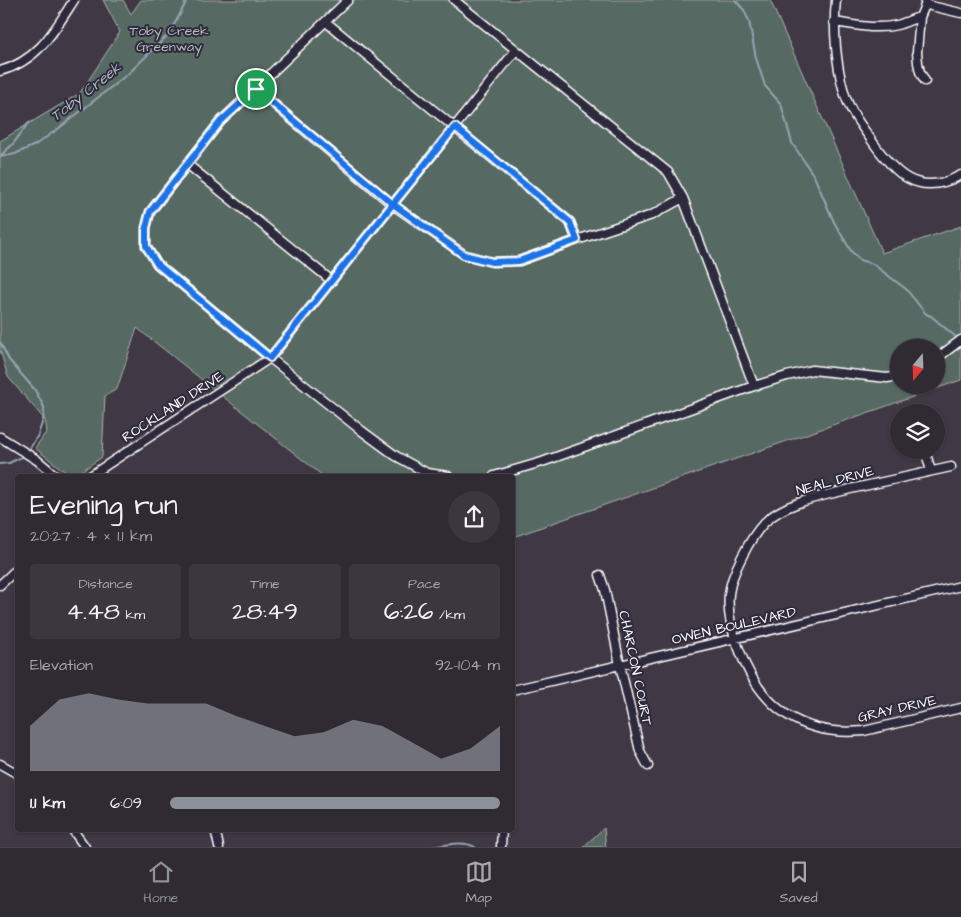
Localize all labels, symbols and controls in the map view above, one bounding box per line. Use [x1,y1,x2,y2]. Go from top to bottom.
park label: Toby Creek Greenway [129,21,209,57]
water label: Toby Creek [46,57,127,127]
pin [235,68,277,110]
icon: arrive [242,75,270,103]
north arrow [890,339,945,394]
map controls [890,339,945,459]
street label: ROCKLAND DRIVE [118,366,229,448]
button: layers [890,404,945,459]
street label: NEAL DRIVE [794,461,877,501]
text: Evening run [30,486,178,525]
button: share [448,491,500,543]
text: 20:27 · 4 × 1.1 km [30,525,152,547]
text: Distance [78,574,133,594]
text: Time [250,574,280,594]
text: Pace [408,574,441,594]
text: 4.48 [66,594,120,629]
text: 28:49 [232,594,298,629]
text: 6:26 [384,594,434,629]
street label: OWEN BOULEVARD [670,602,798,650]
text: km [120,605,145,625]
text: /km [434,605,465,625]
street label: CHARCON COURT [613,609,657,728]
text: Elevation [30,654,93,676]
text: 92–104 m [435,654,500,676]
street label: GRAY DRIVE [856,690,939,728]
text: 1.1 km [30,792,65,814]
text: 6:09 [110,792,142,814]
tab: Home [143,858,178,908]
tab: Map [465,858,493,908]
tab: Saved [780,858,818,908]

